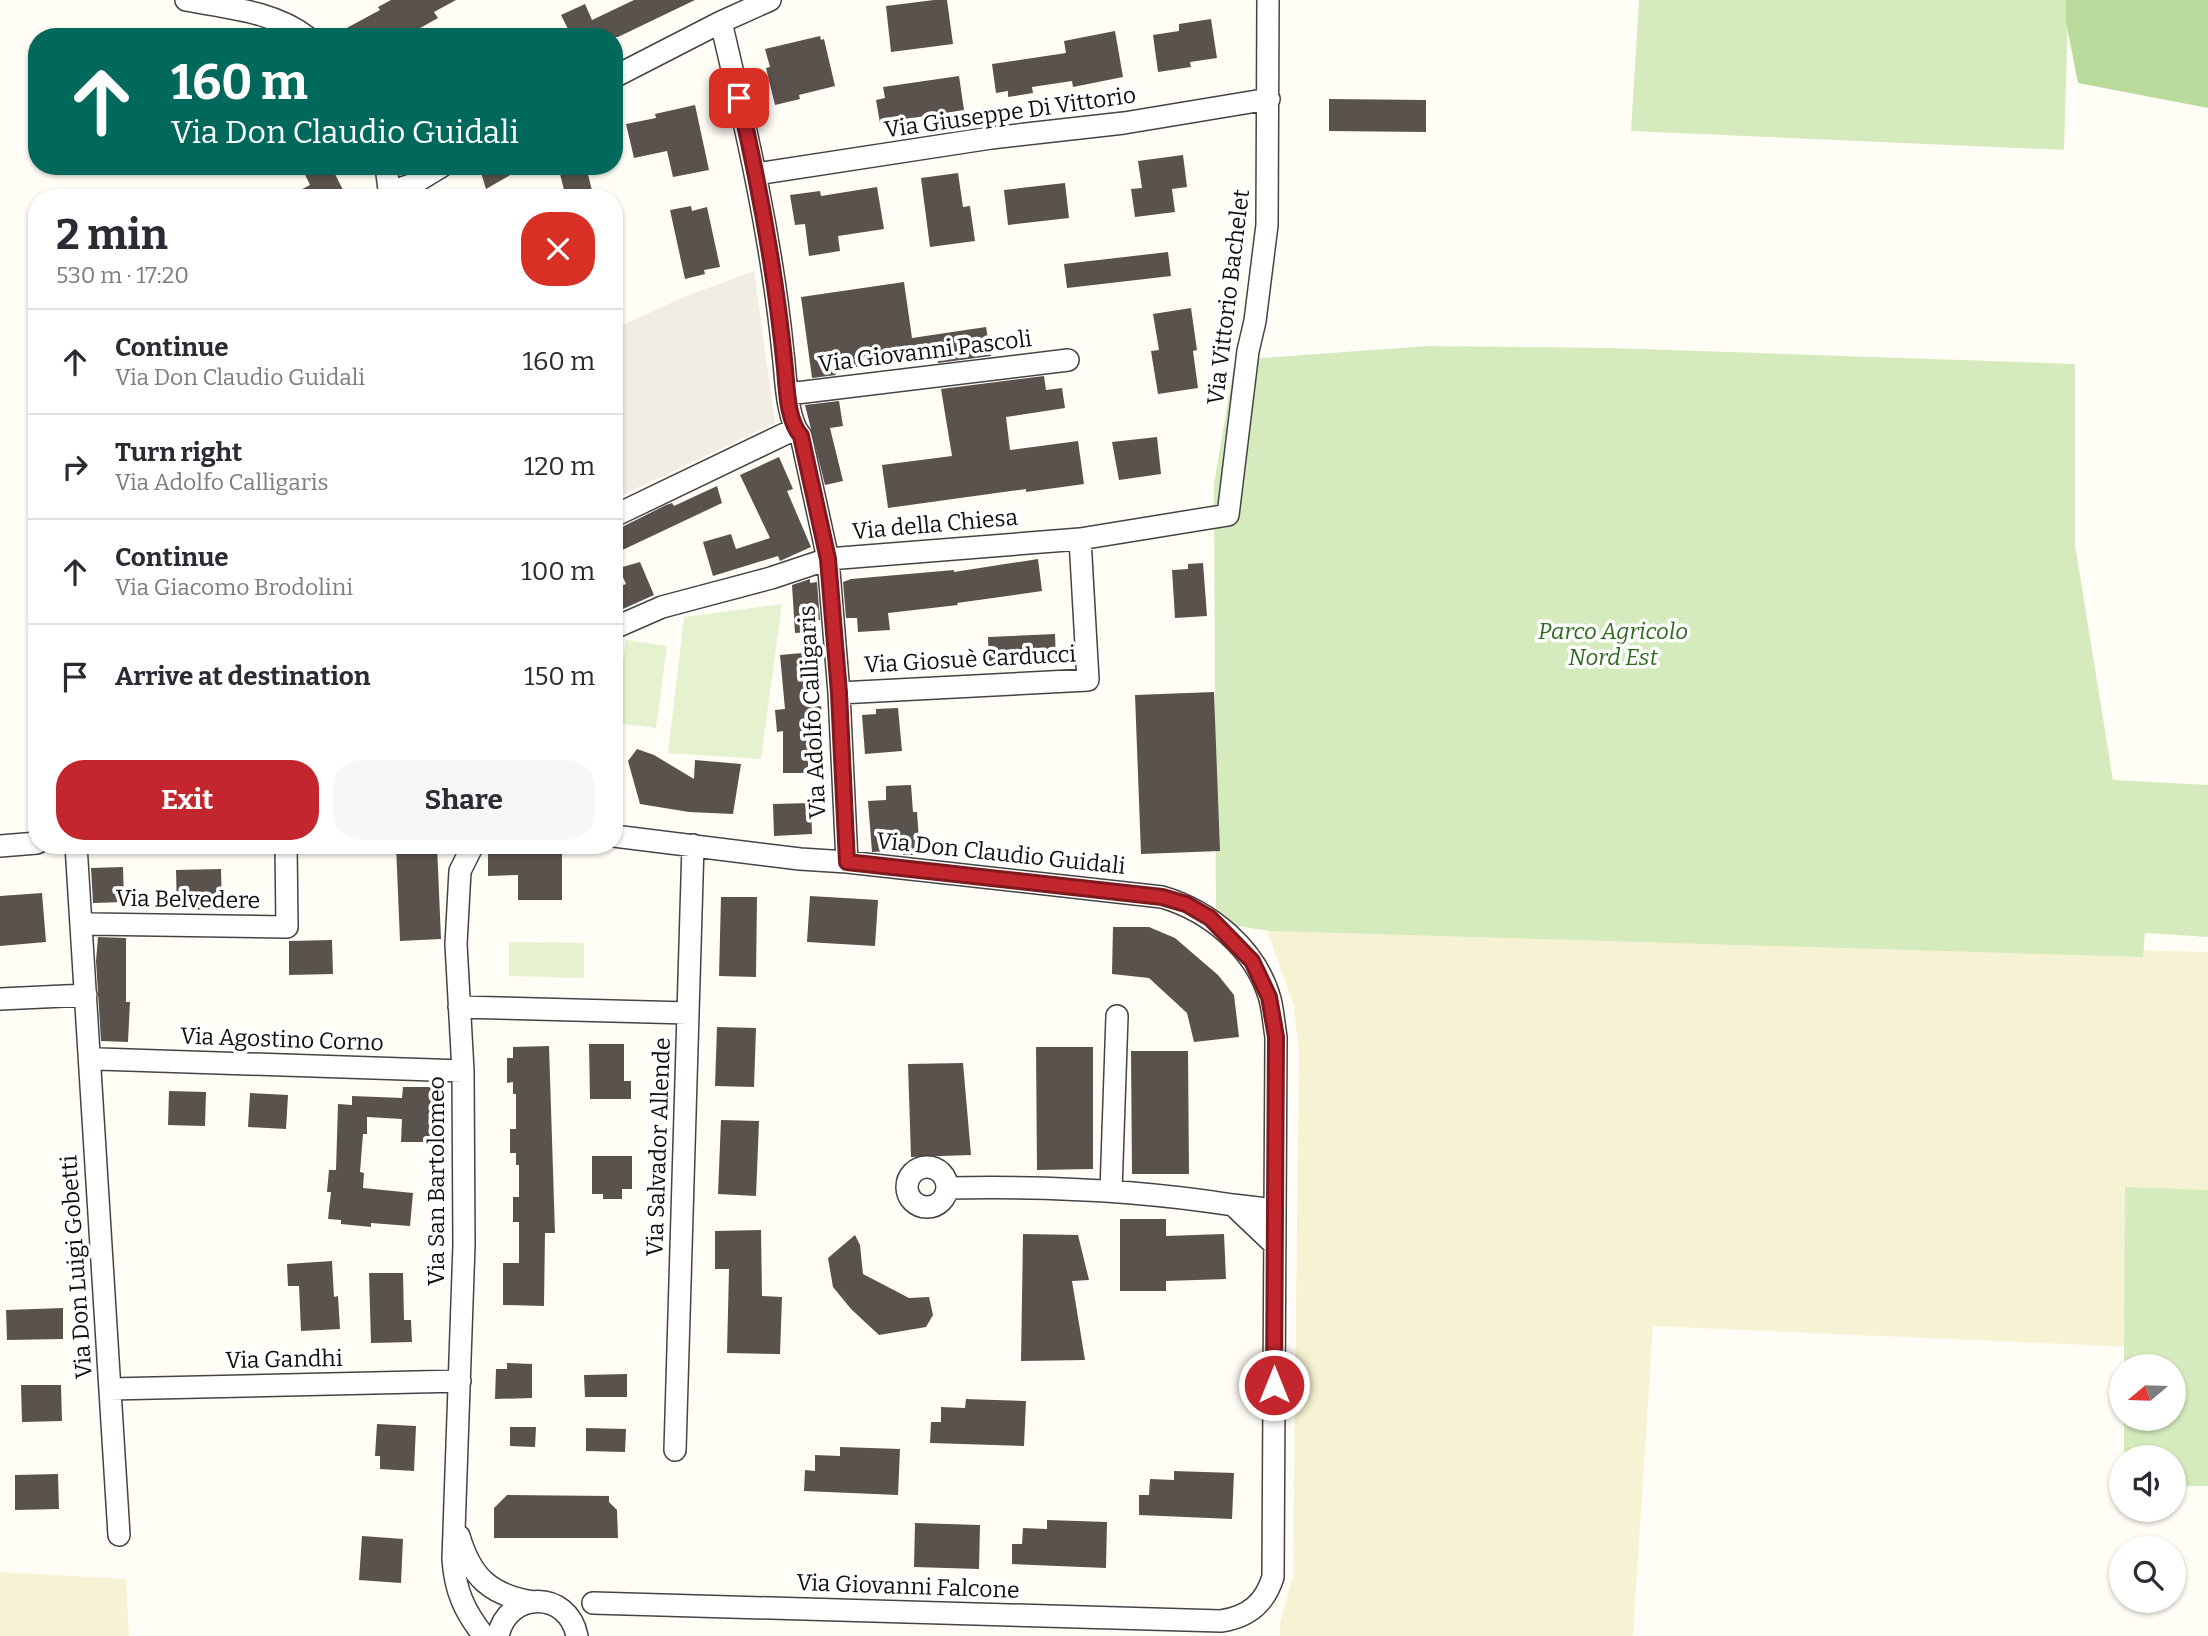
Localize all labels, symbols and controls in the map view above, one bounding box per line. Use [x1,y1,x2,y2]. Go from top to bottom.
text: 160 m [171,53,308,112]
icon: ahead [56,56,147,147]
pin [709,68,769,128]
icon: arrive [720,79,758,117]
street label: Via Giuseppe Di Vittorio [882,80,1138,144]
text: Via Don Claudio Guidali [171,113,519,151]
street label: Via Vittorio Bachelet [1201,188,1255,406]
text: 2 min [56,210,168,260]
button: close [521,212,595,286]
text: 530 m · 17:20 [56,261,189,289]
street label: Via Giovanni Pascoli [817,324,1033,378]
text: Continue [115,332,229,363]
icon: ahead [56,343,94,381]
text: 160 m [523,346,595,377]
text: Via Don Claudio Guidali [115,363,365,391]
text: Turn right [115,437,242,468]
icon: right [56,448,94,486]
text: 120 m [524,451,595,482]
text: Via Adolfo Calligaris [115,468,329,496]
street label: Via della Chiesa [851,503,1020,545]
text: Continue [115,542,229,573]
icon: ahead [56,553,94,591]
text: 100 m [521,556,595,587]
text: Via Giacomo Brodolini [115,573,353,601]
street label: Via Adolfo Calligaris [792,605,832,819]
park label: Parco Agricolo Nord Est [1538,617,1688,671]
street label: Via Giosuè Carducci [863,639,1077,679]
icon: arrive [56,658,94,696]
text: Arrive at destination [115,661,370,692]
text: 150 m [524,661,595,692]
button: Exit [56,760,319,840]
button: Share [333,760,595,840]
street label: Via Don Claudio Guidali [875,826,1127,880]
street label: Via Belvedere [115,884,261,914]
street label: Via Agostino Corno [180,1021,384,1057]
street label: Via Salvador Allende [640,1037,676,1257]
street label: Via San Bartolomeo [422,1076,450,1286]
street label: Via Don Luigi Gobetti [54,1154,98,1380]
street label: Via Gandhi [225,1344,343,1374]
position arrow [1237,1348,1311,1422]
north arrow [2109,1354,2186,1432]
map controls [2109,1354,2186,1613]
button: sound [2109,1445,2186,1522]
button: search [2109,1536,2186,1613]
street label: Via Giovanni Falcone [796,1568,1020,1604]

